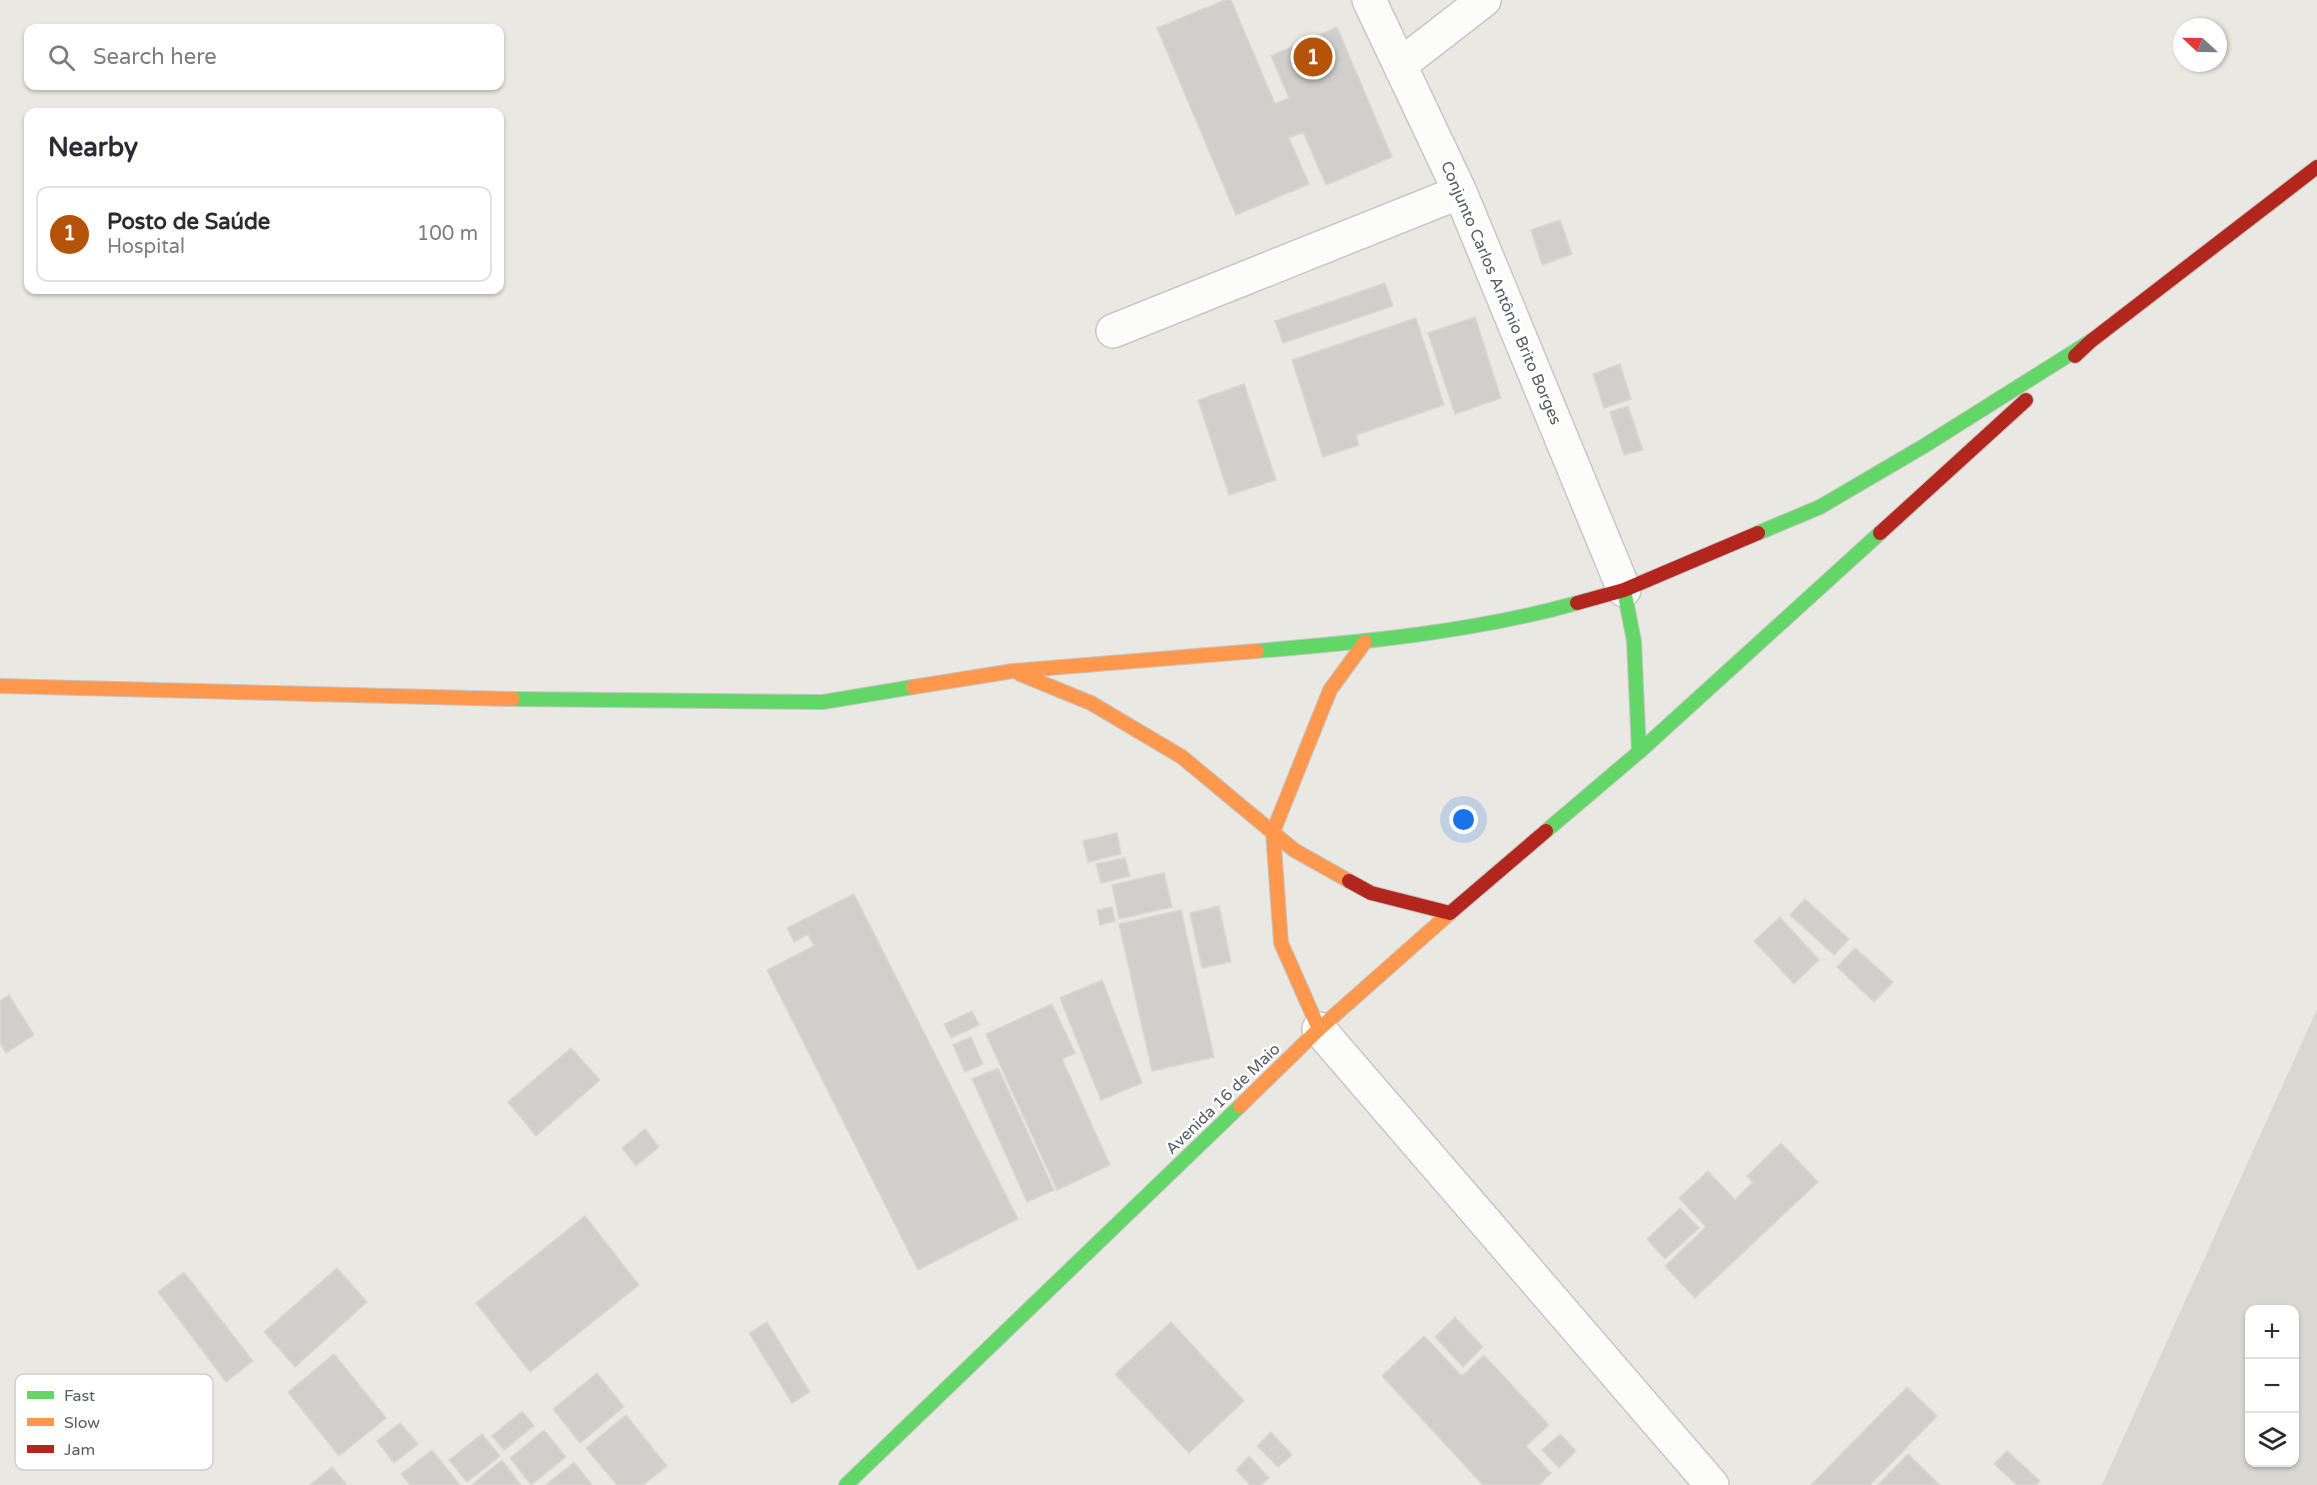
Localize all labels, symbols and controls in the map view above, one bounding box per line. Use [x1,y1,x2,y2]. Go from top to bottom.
north arrow [2173,18,2227,72]
search box [24,24,504,90]
pin: 1 [1294,34,1332,80]
icon: search [45,41,78,74]
text: Search here [93,44,217,70]
text: Nearby [48,132,138,163]
street label: Conjunto Carlos Antônio Brito Borges [1436,158,1566,428]
text: Posto de Saúde [107,209,270,235]
text: 1 [63,222,76,246]
text: 100 m [417,222,478,246]
text: Hospital [107,235,185,259]
your location [1449,805,1478,834]
street label: Avenida 16 de Maio [1162,1039,1284,1159]
map controls [2245,1305,2299,1467]
button: + [2245,1305,2299,1359]
button: − [2245,1359,2299,1413]
legend [15,1374,213,1470]
text: Fast [64,1386,95,1406]
text: Slow [64,1413,100,1433]
button: layers [2245,1413,2299,1467]
text: Jam [64,1440,95,1460]

